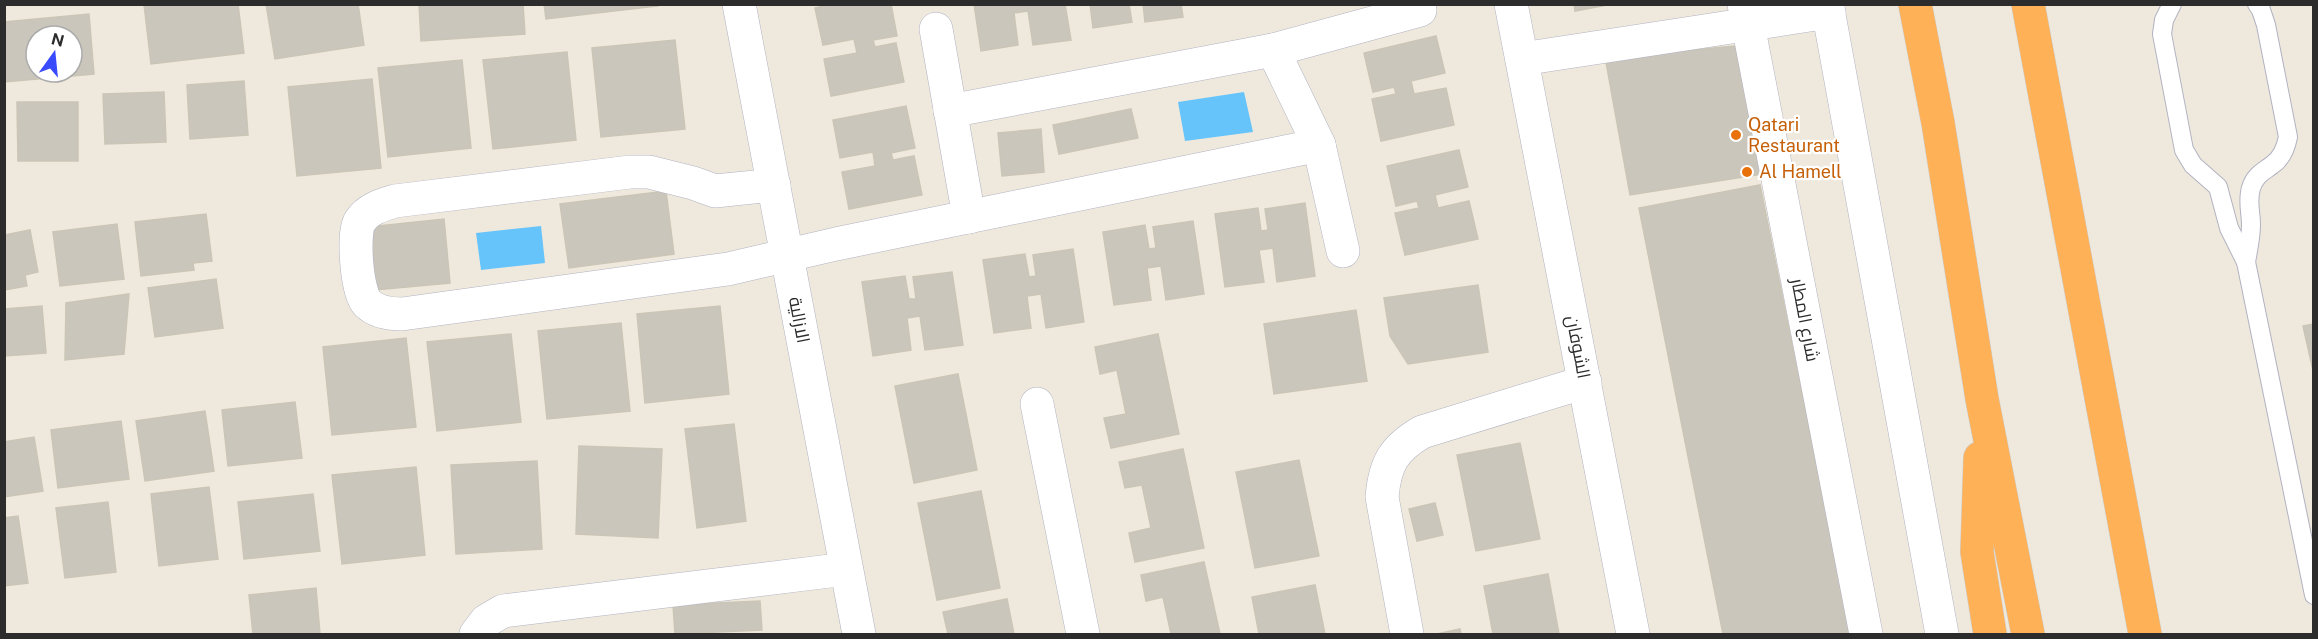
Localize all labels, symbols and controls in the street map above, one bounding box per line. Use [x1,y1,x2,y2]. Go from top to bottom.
north arrow [24,24,84,84]
text: N [49,29,66,51]
place label: Qatari Restaurant [1748,114,1840,156]
marker: Qatari Restaurant [1729,128,1743,142]
place label: Al Hamell [1759,161,1842,182]
marker: Al Hamell [1740,165,1754,179]
street label: شارع المطار [1785,275,1824,364]
street label: الازالية [784,295,814,345]
street label: الشوفان [1561,314,1595,380]

